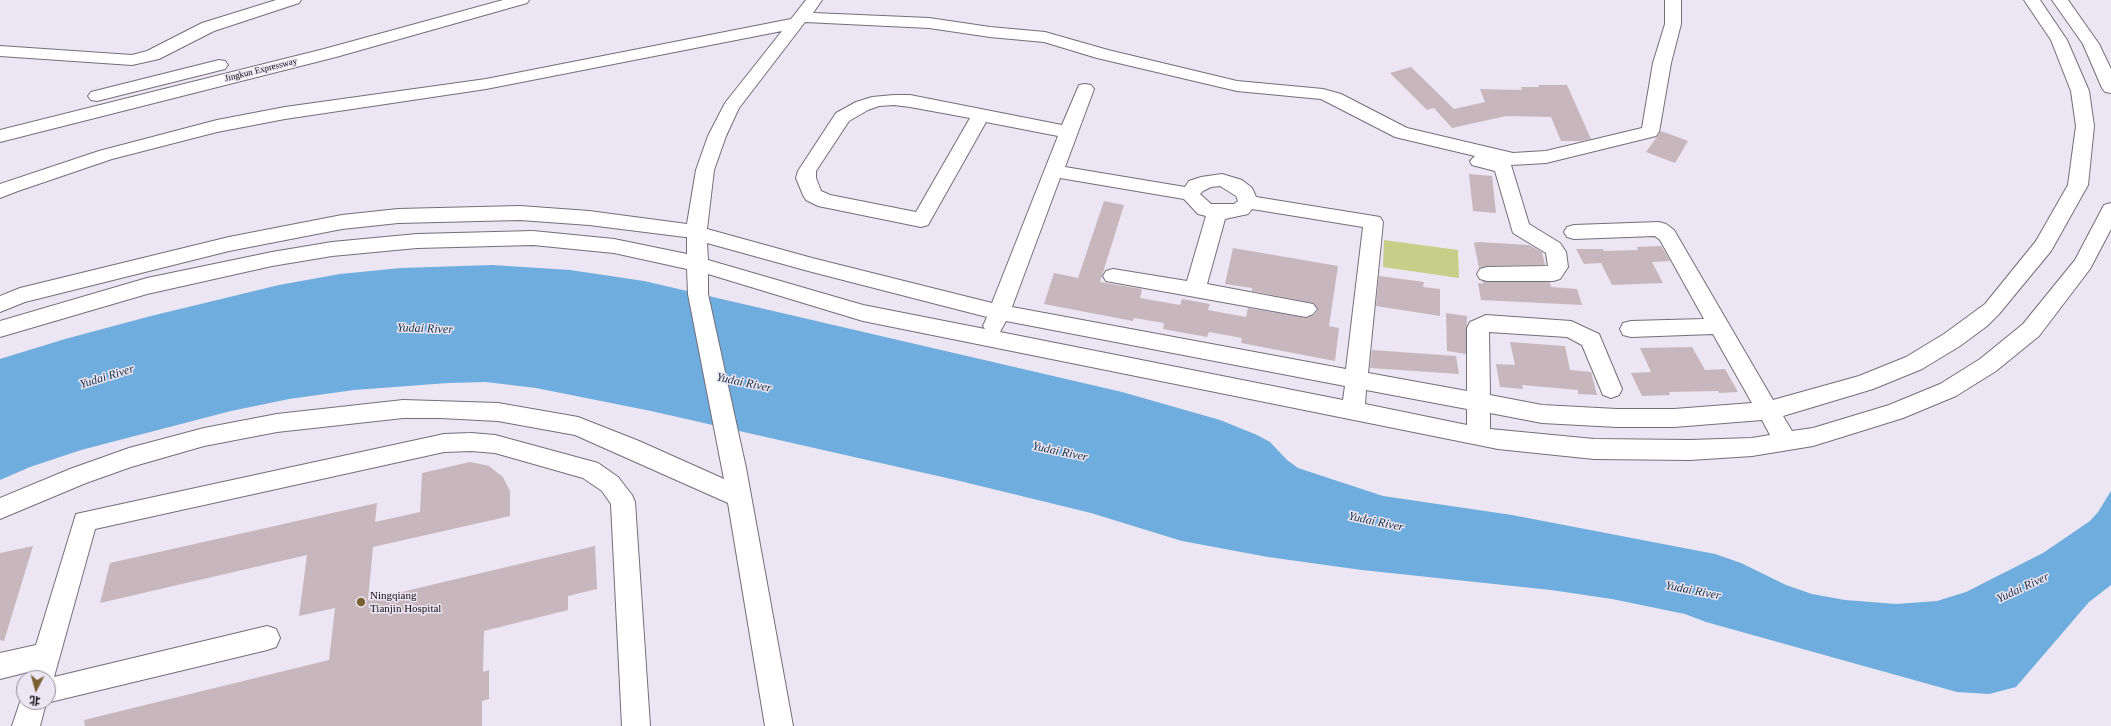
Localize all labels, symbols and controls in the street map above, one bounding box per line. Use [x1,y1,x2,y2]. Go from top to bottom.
street label: Jingkun Expressway [224,56,298,84]
water label: Yudai River [397,321,453,337]
water label: Yudai River [78,362,136,392]
water label: Yudai River [715,370,773,396]
water label: Yudai River [1031,439,1089,465]
water label: Yudai River [1347,509,1405,535]
water label: Yudai River [1995,570,2051,606]
water label: Yudai River [1664,579,1722,603]
place label: Ningqiang Tianjin Hospital [370,589,441,615]
marker: Ningqiang Tianjin Hospital [355,596,367,608]
north arrow [16,670,56,710]
text: 北 [29,694,41,707]

